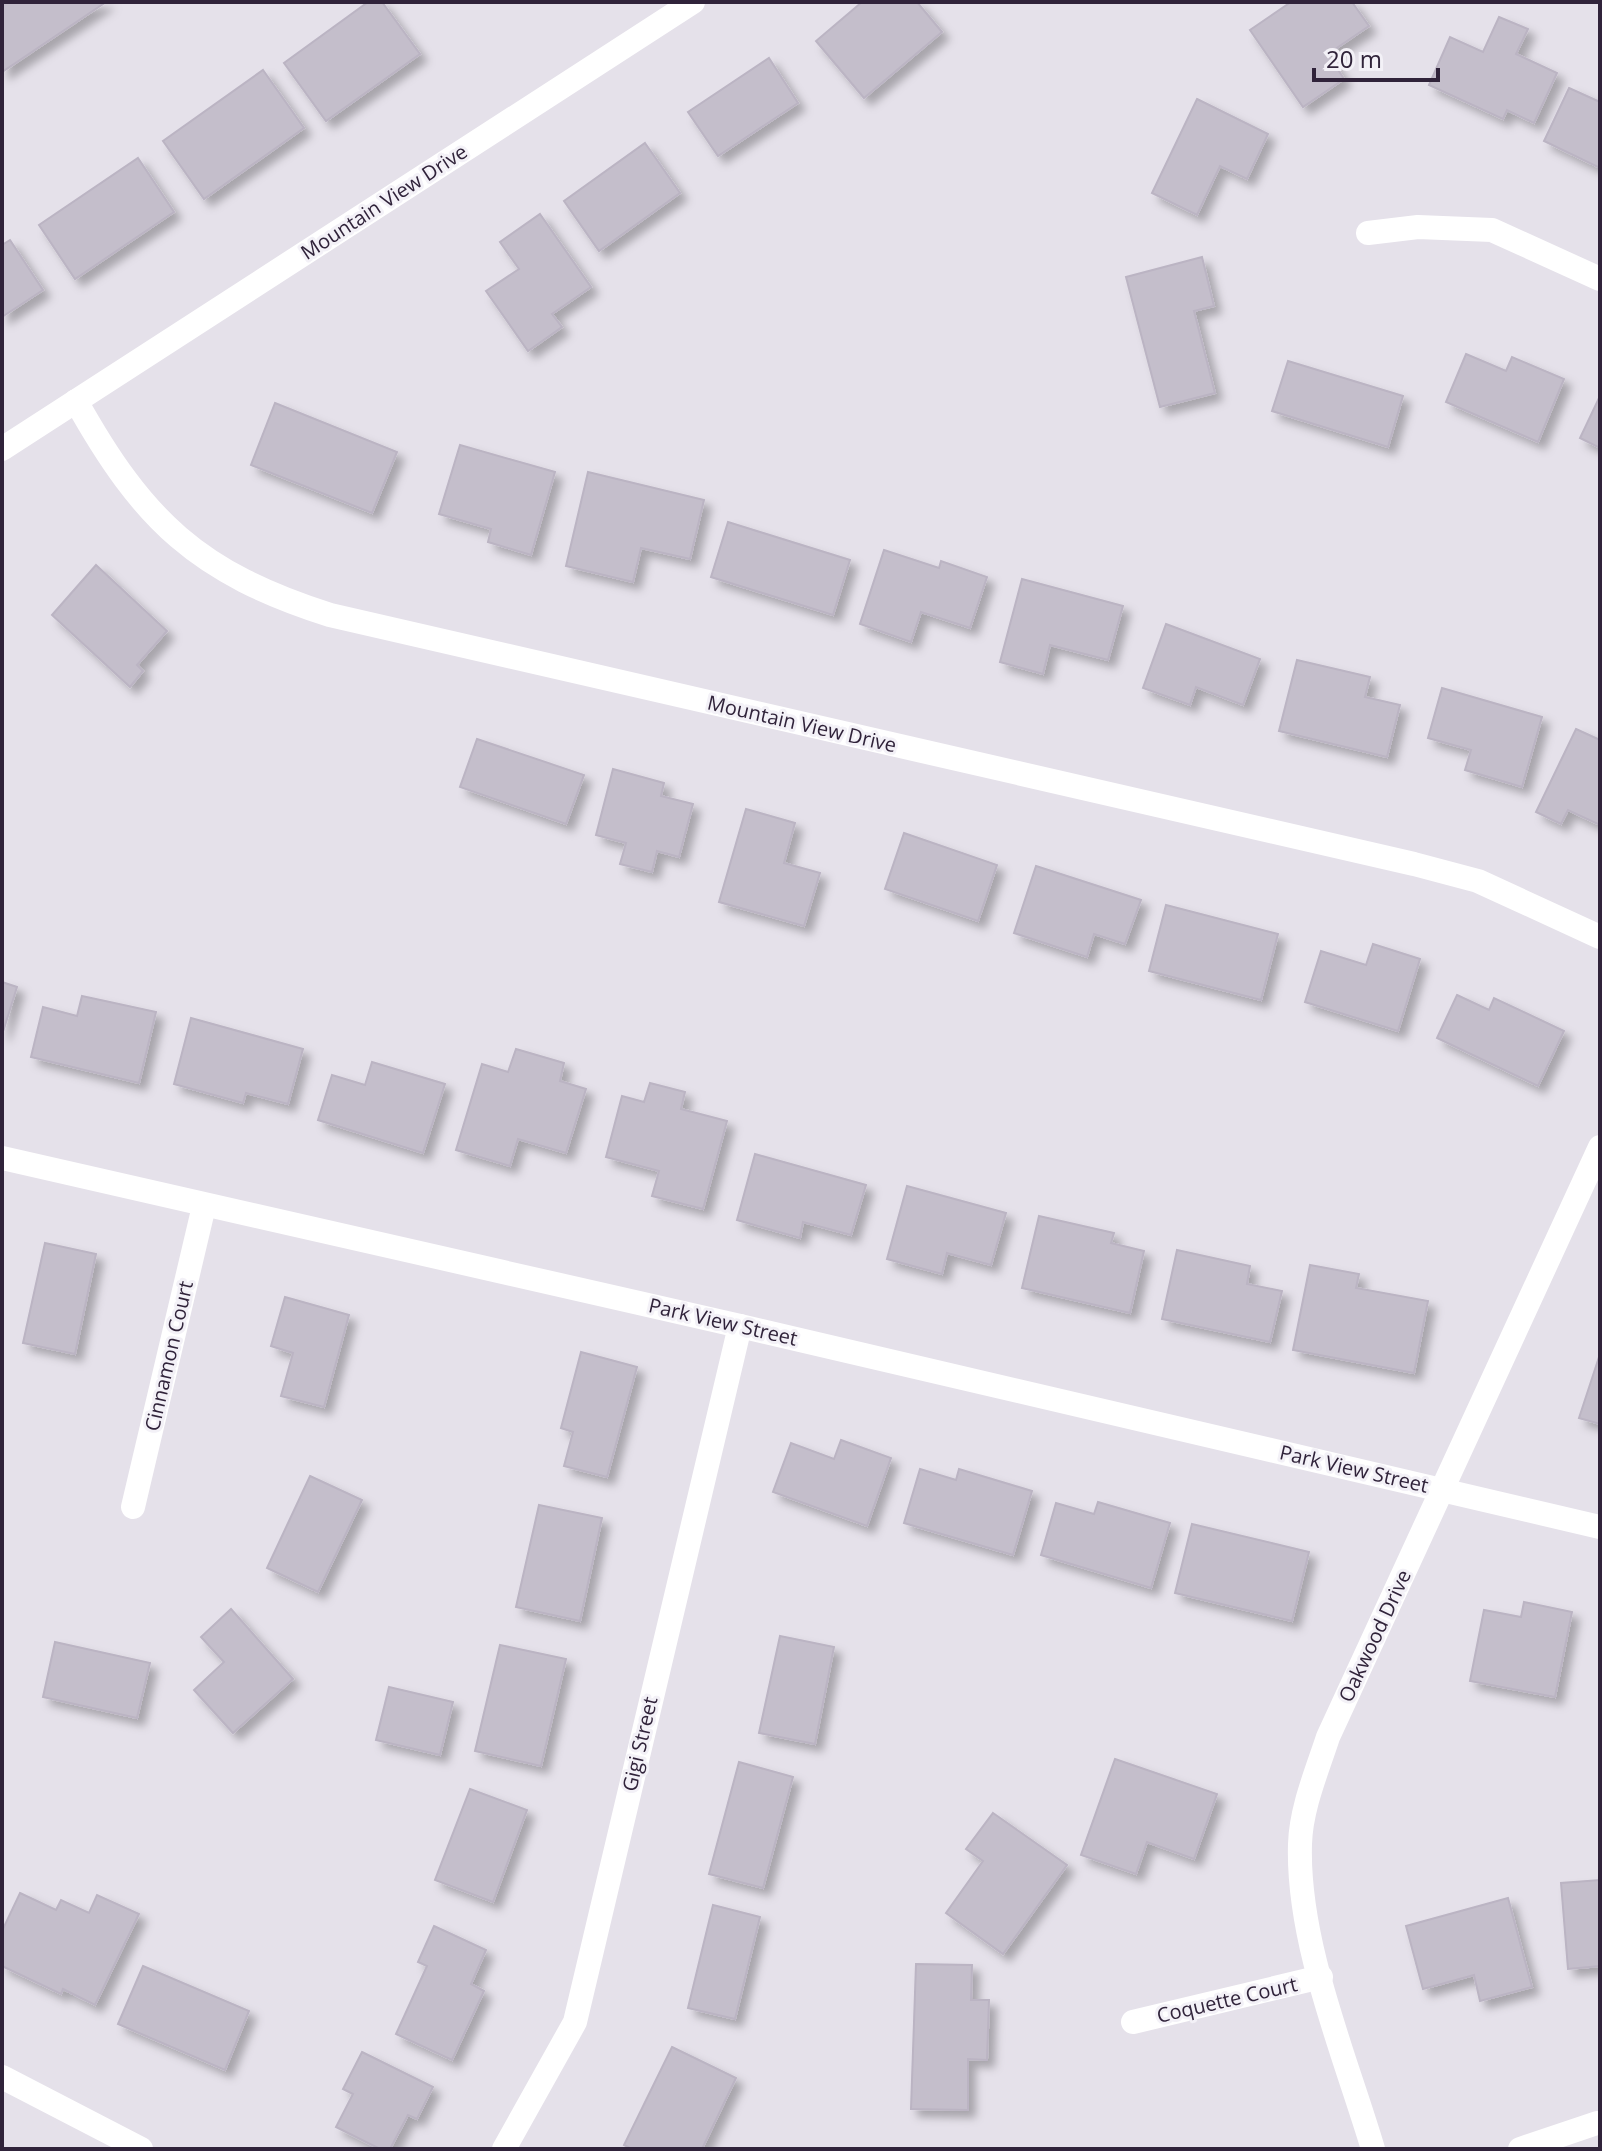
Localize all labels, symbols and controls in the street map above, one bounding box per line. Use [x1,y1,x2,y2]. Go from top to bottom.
scale bar [1314,32,1438,82]
text: 20 m [1326,42,1382,75]
street label: Mountain View Drive [295,138,472,266]
street label: Mountain View Drive [705,689,899,758]
street label: Cinnamon Court [138,1278,199,1434]
street label: Park View Street [646,1291,800,1352]
street label: Park View Street [1277,1438,1431,1499]
street label: Oakwood Drive [1332,1565,1417,1706]
street label: Gigi Street [615,1694,664,1794]
street label: Coquette Court [1154,1970,1300,2029]

